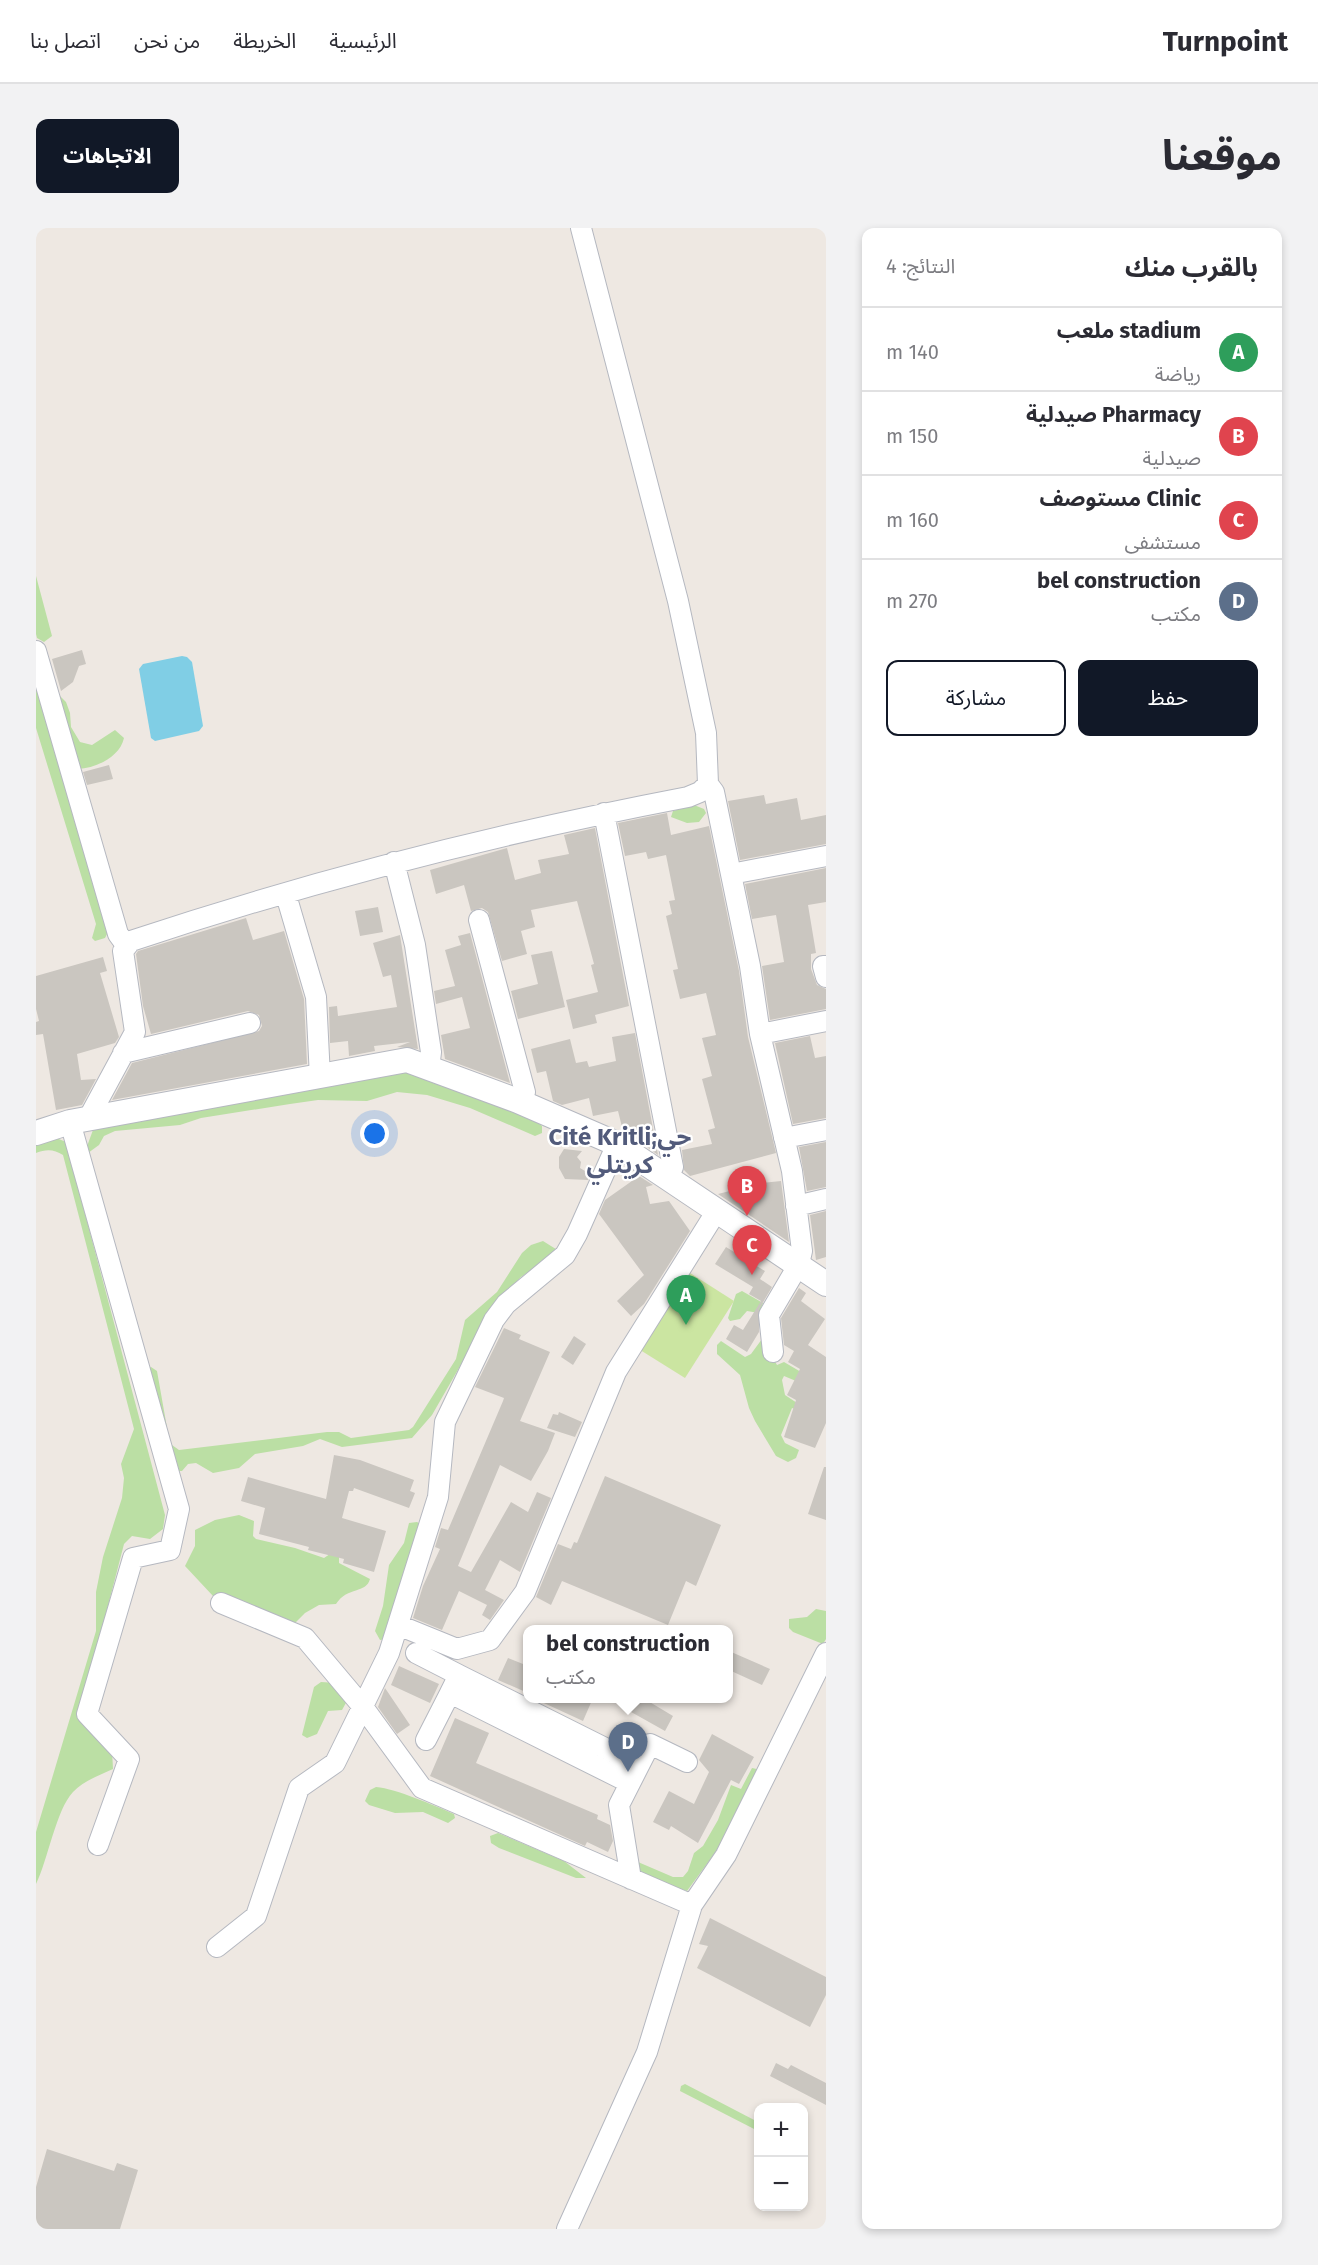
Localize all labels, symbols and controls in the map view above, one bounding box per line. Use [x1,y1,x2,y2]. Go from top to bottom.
text: Turnpoint [1163,25,1288,58]
text: اتصل بنا [30,28,101,54]
text: من نحن [134,28,200,54]
text: الخريطة [233,28,296,54]
text: الرئيسية [329,28,397,54]
button: الاتجاهات [36,119,179,193]
text: موقعنا [1162,131,1282,181]
text: بالقرب منك [1125,252,1258,283]
text: النتائج: 4 [886,254,955,278]
text: stadium ملعب [1057,317,1201,344]
text: 140 m [886,340,939,364]
text: A [1233,340,1244,364]
text: رياضة [1155,362,1201,386]
text: Pharmacy صيدلية [1026,401,1201,428]
text: 150 m [886,424,938,448]
text: B [1232,424,1245,448]
text: صيدلية [1142,446,1201,470]
text: Clinic مستوصف [1039,485,1201,512]
text: 160 m [886,508,939,532]
text: C [1233,508,1244,532]
text: مستشفى [1124,530,1201,554]
text: bel construction [1037,567,1201,594]
text: 270 m [886,589,938,613]
text: D [1232,589,1245,613]
text: مكتب [1151,602,1201,626]
button: مشاركة [886,660,1066,736]
button: حفظ [1078,660,1258,736]
your location [360,1119,389,1148]
district label: Cité Kritli;حي كريتلي [549,1123,691,1185]
pin: B [728,1166,766,1216]
pin: C [732,1226,772,1275]
pin: A [666,1276,706,1325]
popup [523,1625,733,1703]
text: bel construction [546,1630,710,1657]
text: مكتب [546,1665,596,1689]
pin: D [608,1722,648,1772]
map controls [754,2103,808,2211]
button: + [754,2103,808,2157]
button: − [754,2157,808,2211]

